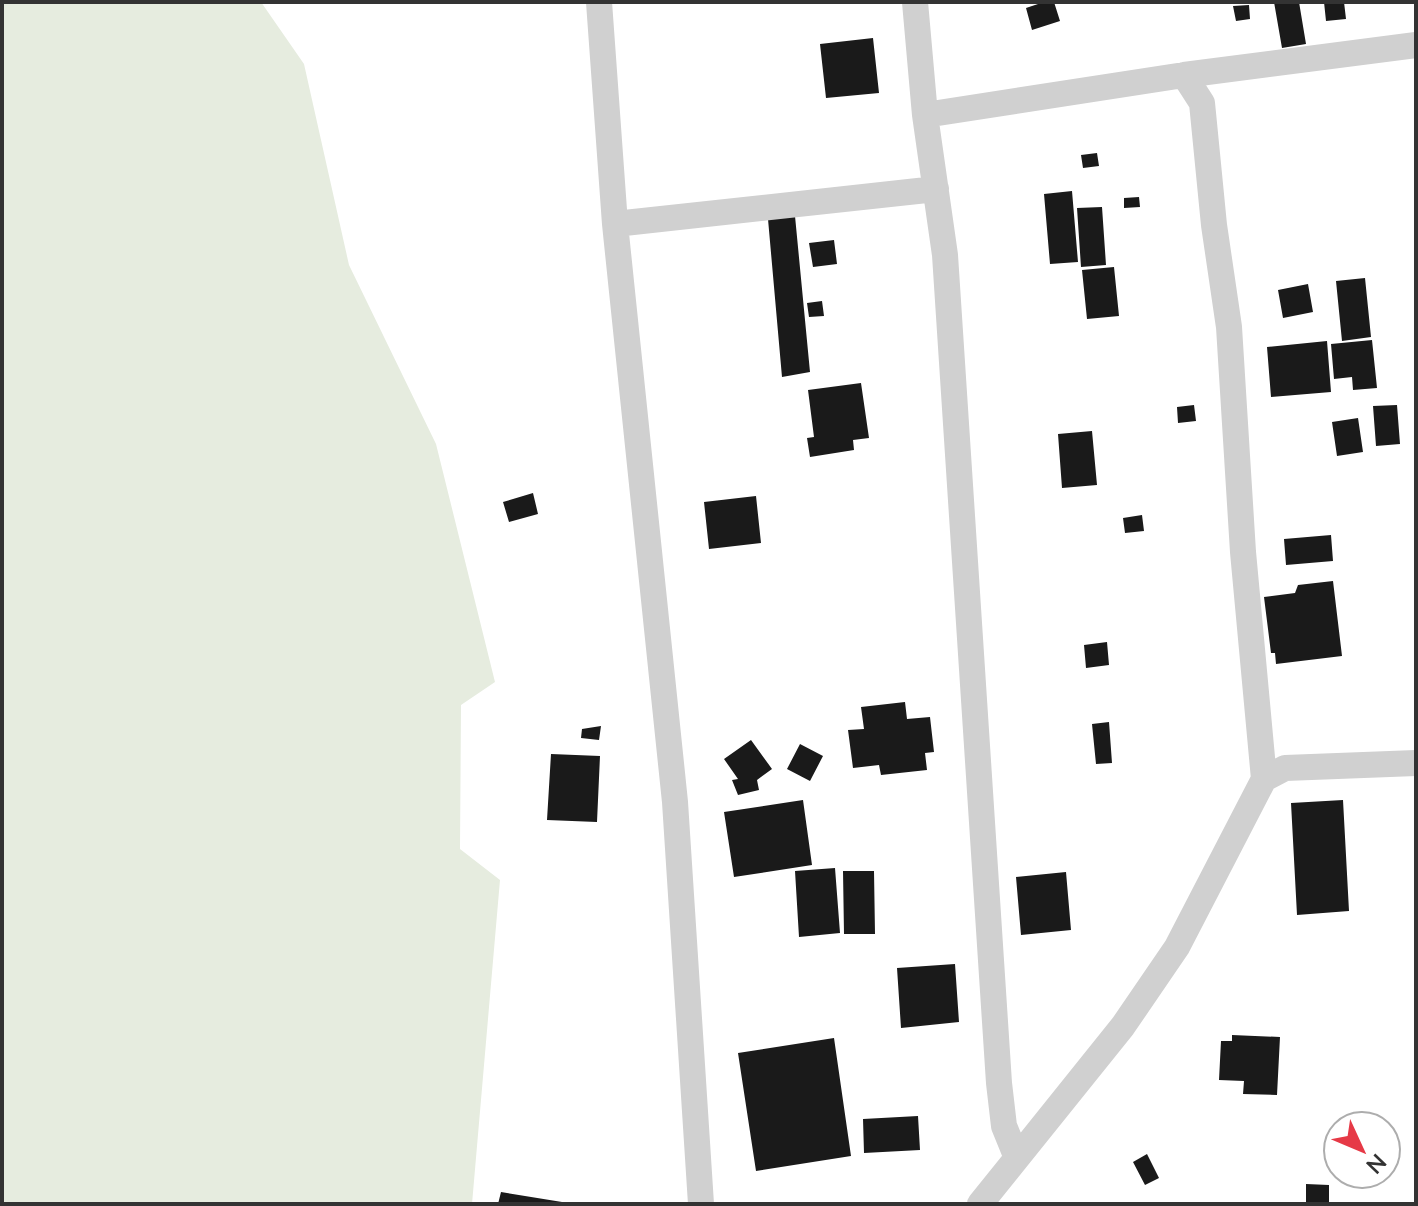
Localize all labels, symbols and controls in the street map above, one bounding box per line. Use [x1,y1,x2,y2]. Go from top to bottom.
north arrow [1322,1110,1402,1190]
text: N [1361,1149,1392,1180]

